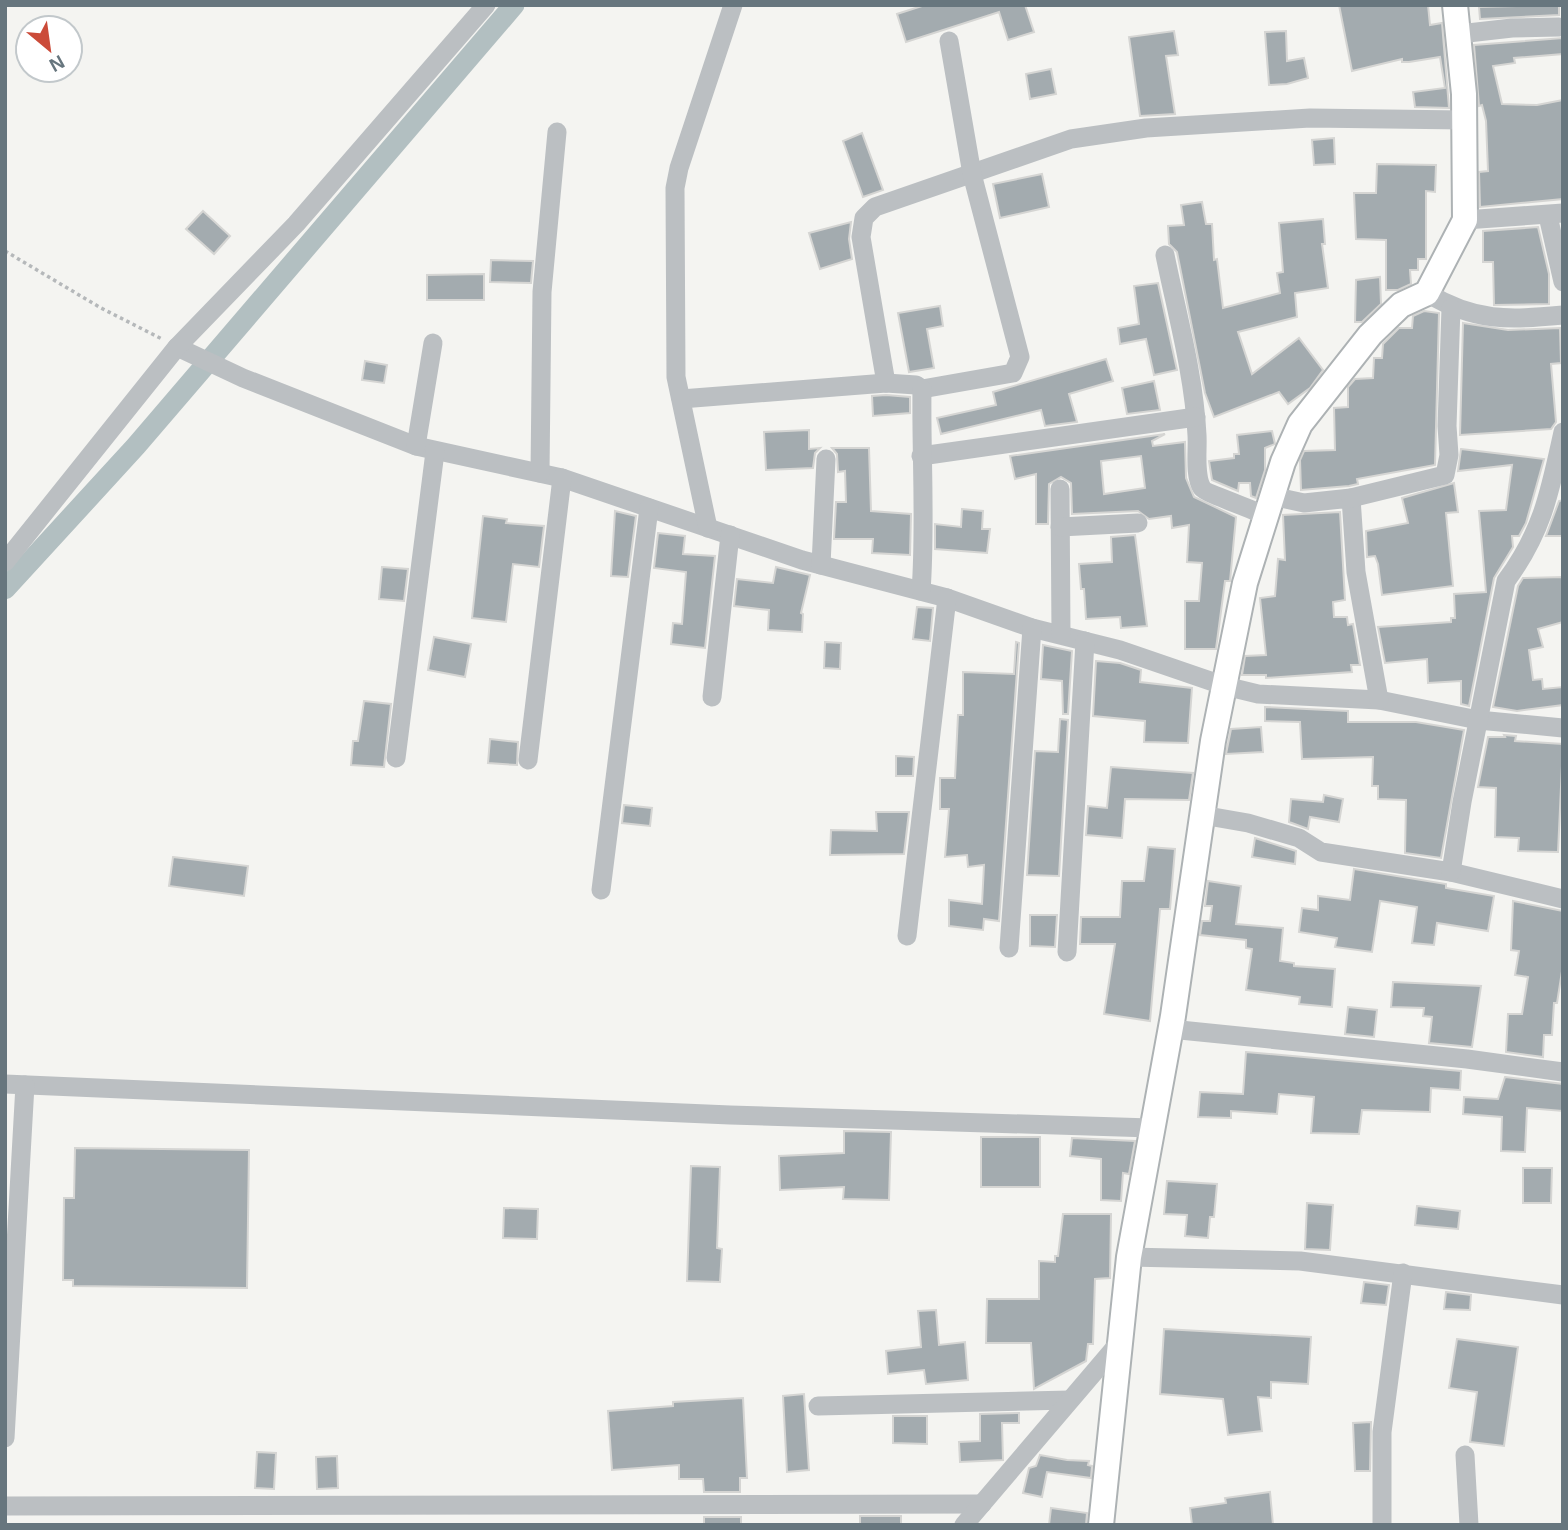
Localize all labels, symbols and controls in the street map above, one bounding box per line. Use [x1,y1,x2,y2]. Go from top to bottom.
north arrow [14,14,84,84]
text: N [46,51,68,76]

